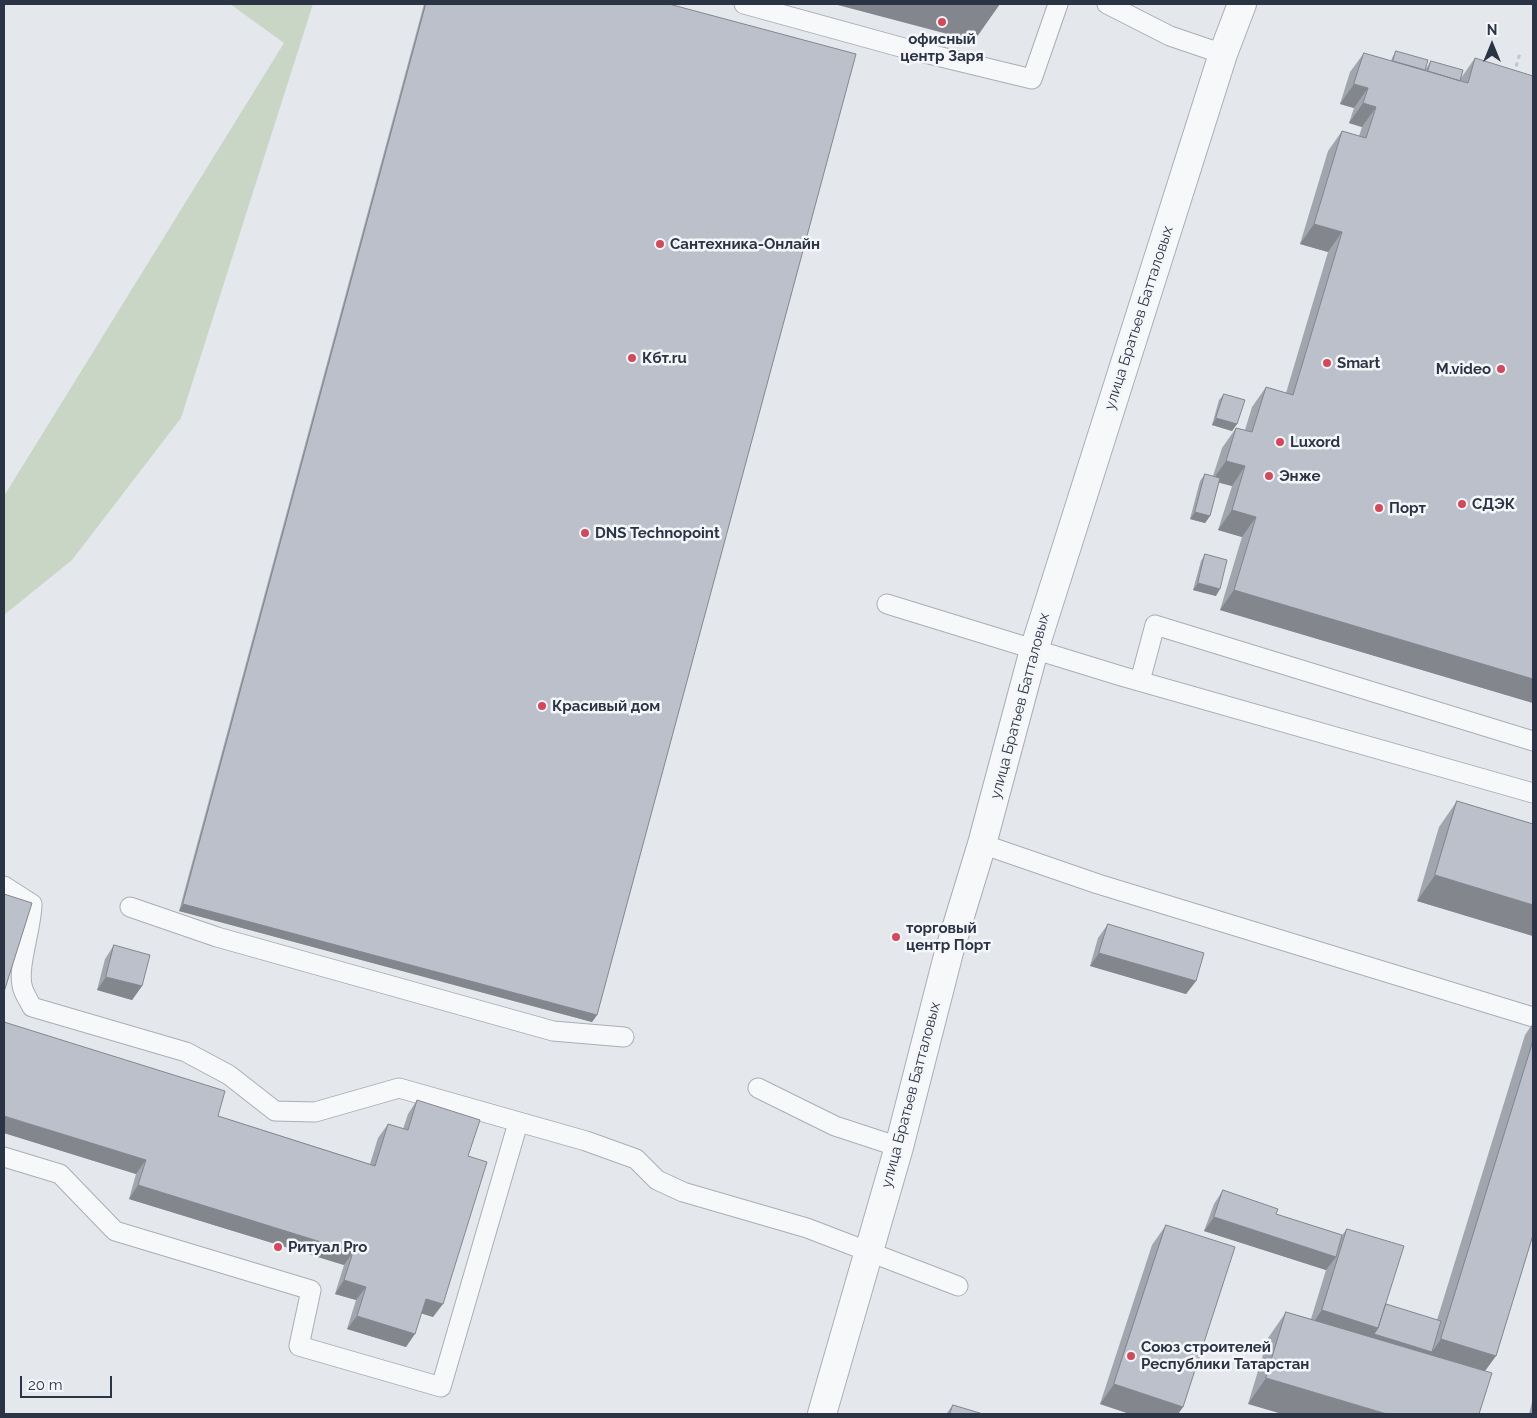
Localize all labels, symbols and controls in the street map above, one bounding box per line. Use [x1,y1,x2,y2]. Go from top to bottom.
marker: офисный центр Заря [936,16,948,28]
north arrow [1467,20,1517,70]
text: N [1487,22,1497,38]
place label: офисный центр Заря [900,30,984,65]
street label: улица Братьев Батталовых [1101,224,1177,412]
place label: Сантехника-Онлайн [670,235,820,253]
marker: Сантехника-Онлайн [654,238,666,250]
place label: Кбт.ru [642,349,687,367]
marker: Кбт.ru [626,352,638,364]
place label: Smart [1337,354,1380,372]
marker: Smart [1321,357,1333,369]
place label: M.video [1436,360,1491,378]
marker: M.video [1495,363,1507,375]
place label: Luxord [1290,433,1340,451]
marker: Luxord [1274,436,1286,448]
place label: Энже [1279,467,1320,485]
marker: Энже [1263,470,1275,482]
place label: СДЭК [1472,495,1515,513]
marker: СДЭК [1456,498,1468,510]
place label: Порт [1389,499,1426,517]
marker: Порт [1373,502,1385,514]
place label: DNS Technopoint [595,524,720,542]
marker: DNS Technopoint [579,527,591,539]
street label: улица Братьев Батталовых [986,611,1054,801]
place label: Красивый дом [552,697,660,715]
marker: Красивый дом [536,700,548,712]
place label: торговый центр Порт [906,919,991,954]
marker: торговый центр Порт [890,931,902,943]
street label: улица Братьев Батталовых [877,1000,945,1190]
place label: Ритуал Pro [288,1238,367,1256]
marker: Ритуал Pro [272,1241,284,1253]
place label: Союз строителей Республики Татарстан [1141,1338,1309,1373]
marker: Союз строителей Республики Татарстан [1125,1350,1137,1362]
scale bar [22,1366,115,1398]
text: 20 m [28,1376,63,1394]

